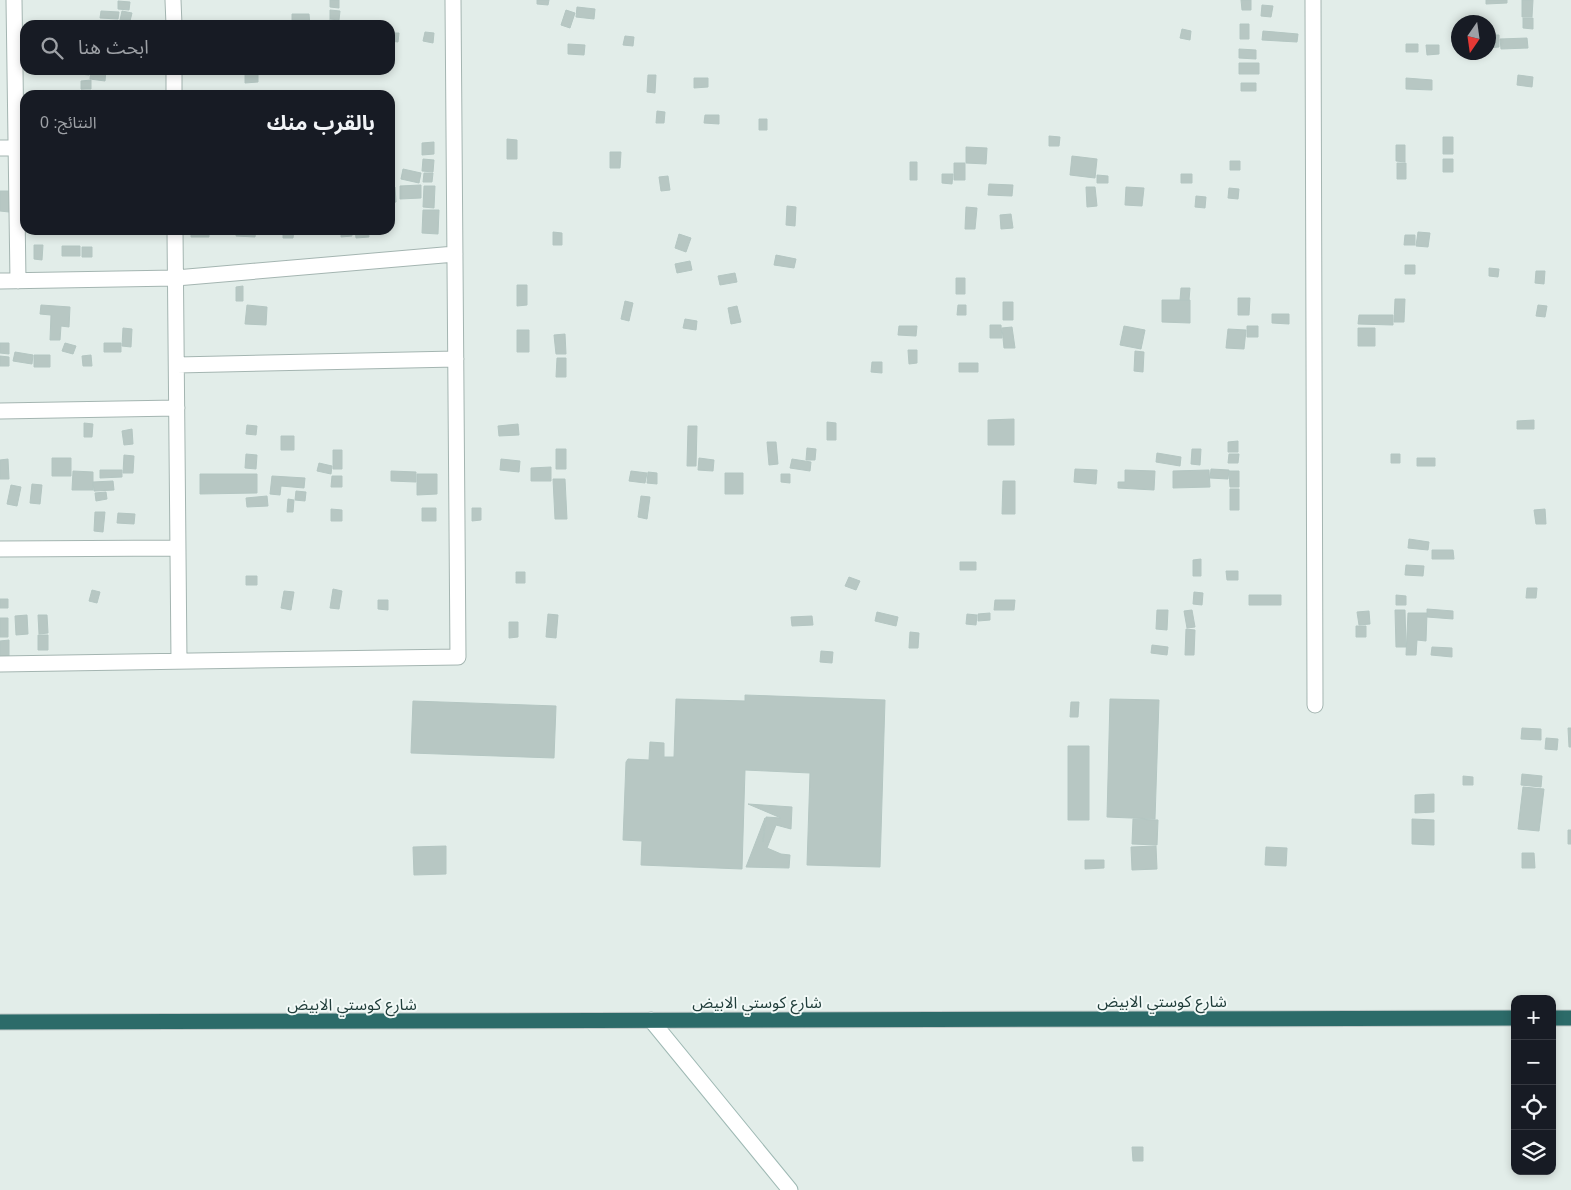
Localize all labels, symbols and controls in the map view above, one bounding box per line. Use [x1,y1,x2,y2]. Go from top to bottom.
north arrow [1451,15,1496,60]
search box [20,20,395,75]
icon: search [38,34,66,62]
text: ابحث هنا [78,37,149,58]
text: بالقرب منك [267,111,375,134]
text: النتائج: 0 [40,114,97,131]
street label: شارع كوستي الابيض [1097,993,1227,1014]
street label: شارع كوستي الابيض [692,994,822,1015]
map controls [1511,995,1556,1175]
button: + [1511,995,1556,1040]
street label: شارع كوستي الابيض [287,996,417,1017]
button: − [1511,1040,1556,1085]
button: locate [1511,1085,1556,1130]
button: layers [1511,1130,1556,1175]

